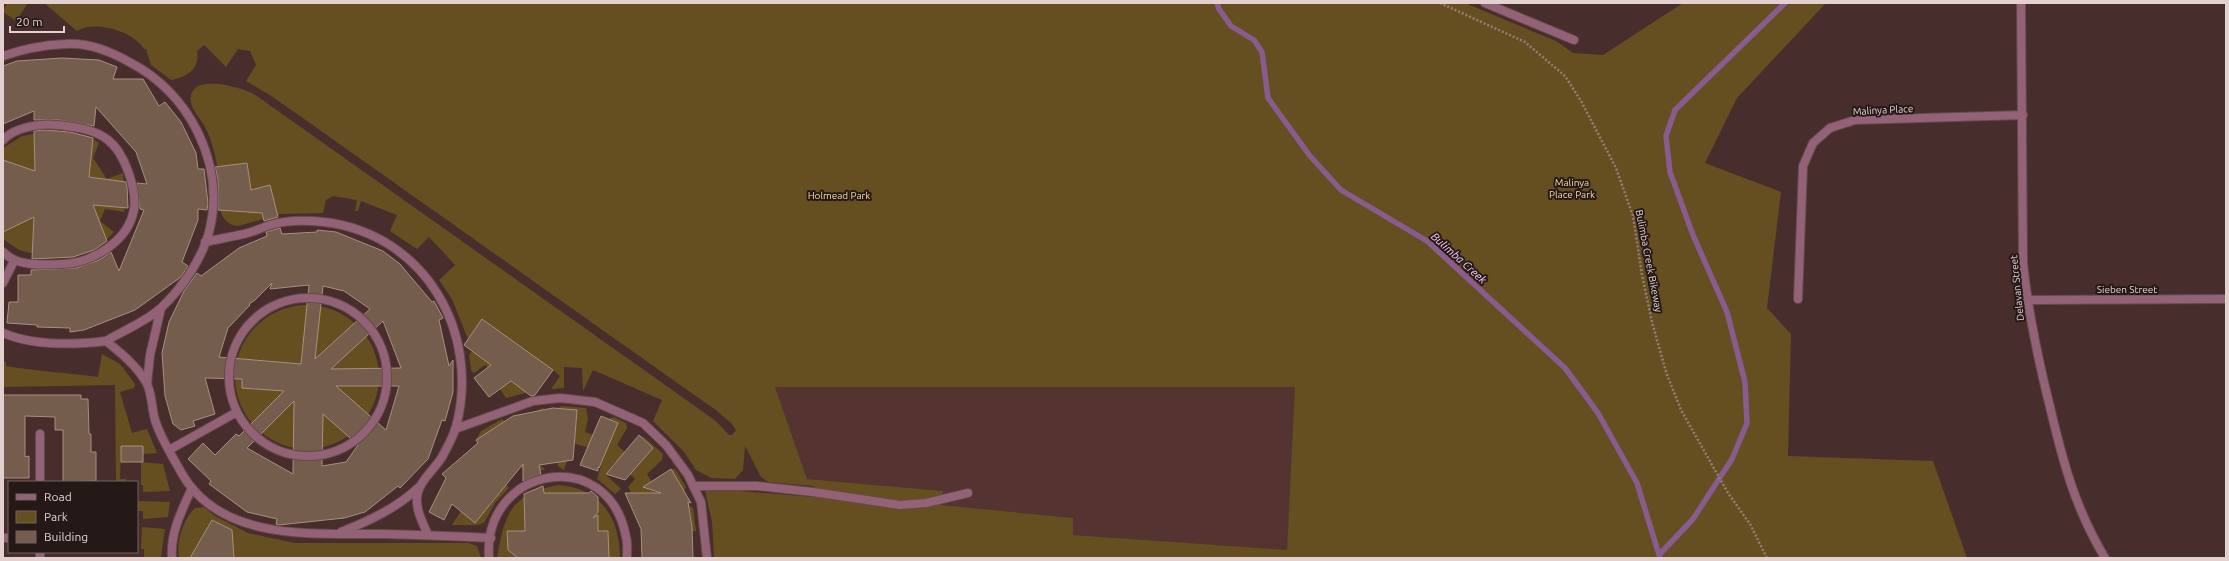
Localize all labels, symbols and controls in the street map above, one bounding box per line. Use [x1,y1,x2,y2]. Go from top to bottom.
scale bar [10,8,64,34]
text: 20 m [16,15,43,28]
street label: Malinya Place [1852,103,1914,117]
park label: Malinya Place Park [1549,177,1595,200]
park label: Holmead Park [808,190,870,201]
street label: Bulimba Creek Bikeway [1634,209,1664,313]
water label: Bulimba Creek [1429,230,1489,286]
street label: Delavan Street [2008,254,2026,322]
street label: Sieben Street [2097,284,2157,295]
legend [8,481,138,553]
text: Road [44,490,72,503]
text: Park [44,510,68,523]
text: Building [44,530,88,543]

